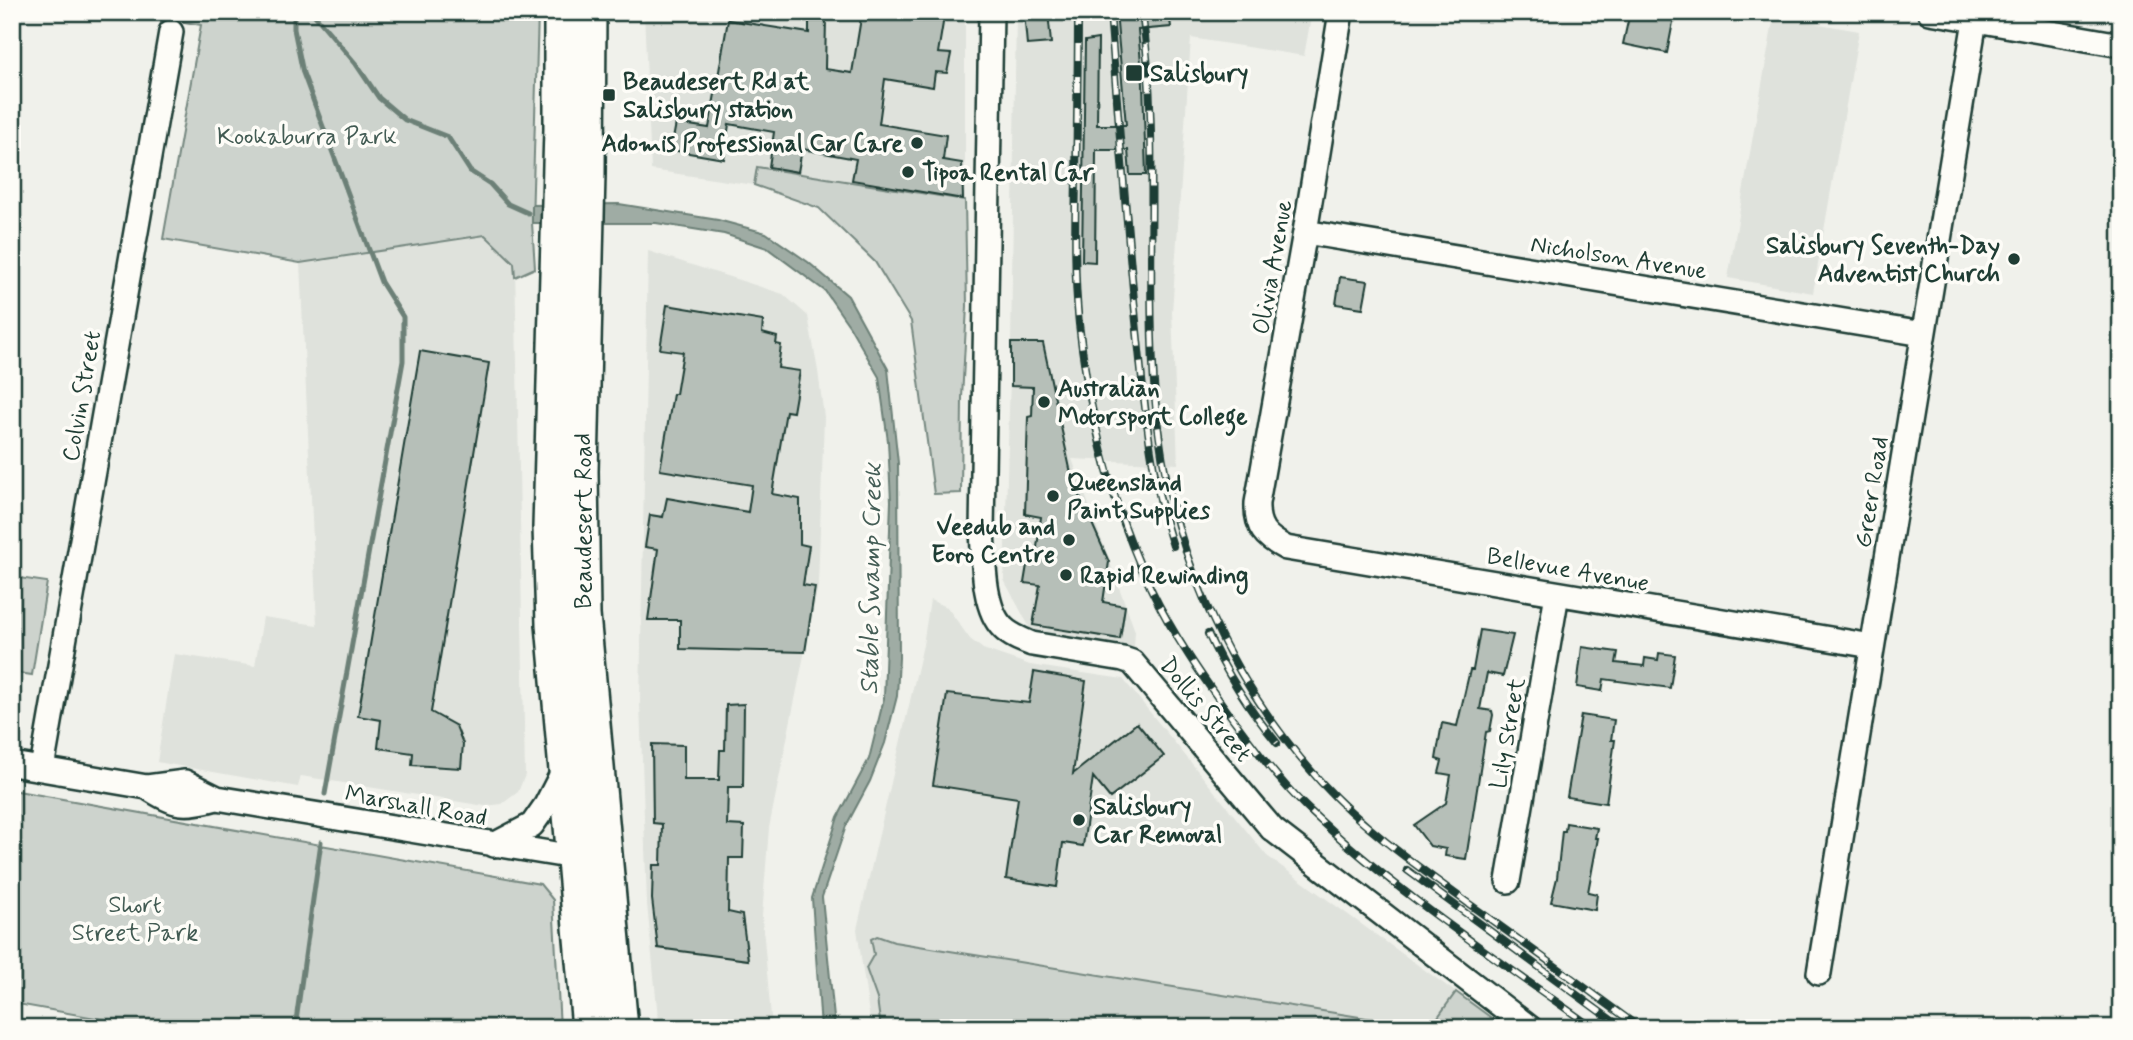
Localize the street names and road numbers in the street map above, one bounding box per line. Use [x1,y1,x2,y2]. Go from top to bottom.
street label: Olivia Avenue [1246,198,1301,337]
street label: Nicholson Avenue [1528,229,1709,288]
street label: Colvin Street [56,328,109,464]
street label: Beaudesert Road [569,433,600,609]
street label: Greer Road [1848,434,1897,550]
street label: Bellevue Avenue [1484,541,1651,600]
street label: Dollis Street [1152,651,1258,769]
street label: Lily Street [1483,675,1533,791]
street label: Marshall Road [342,779,489,834]

